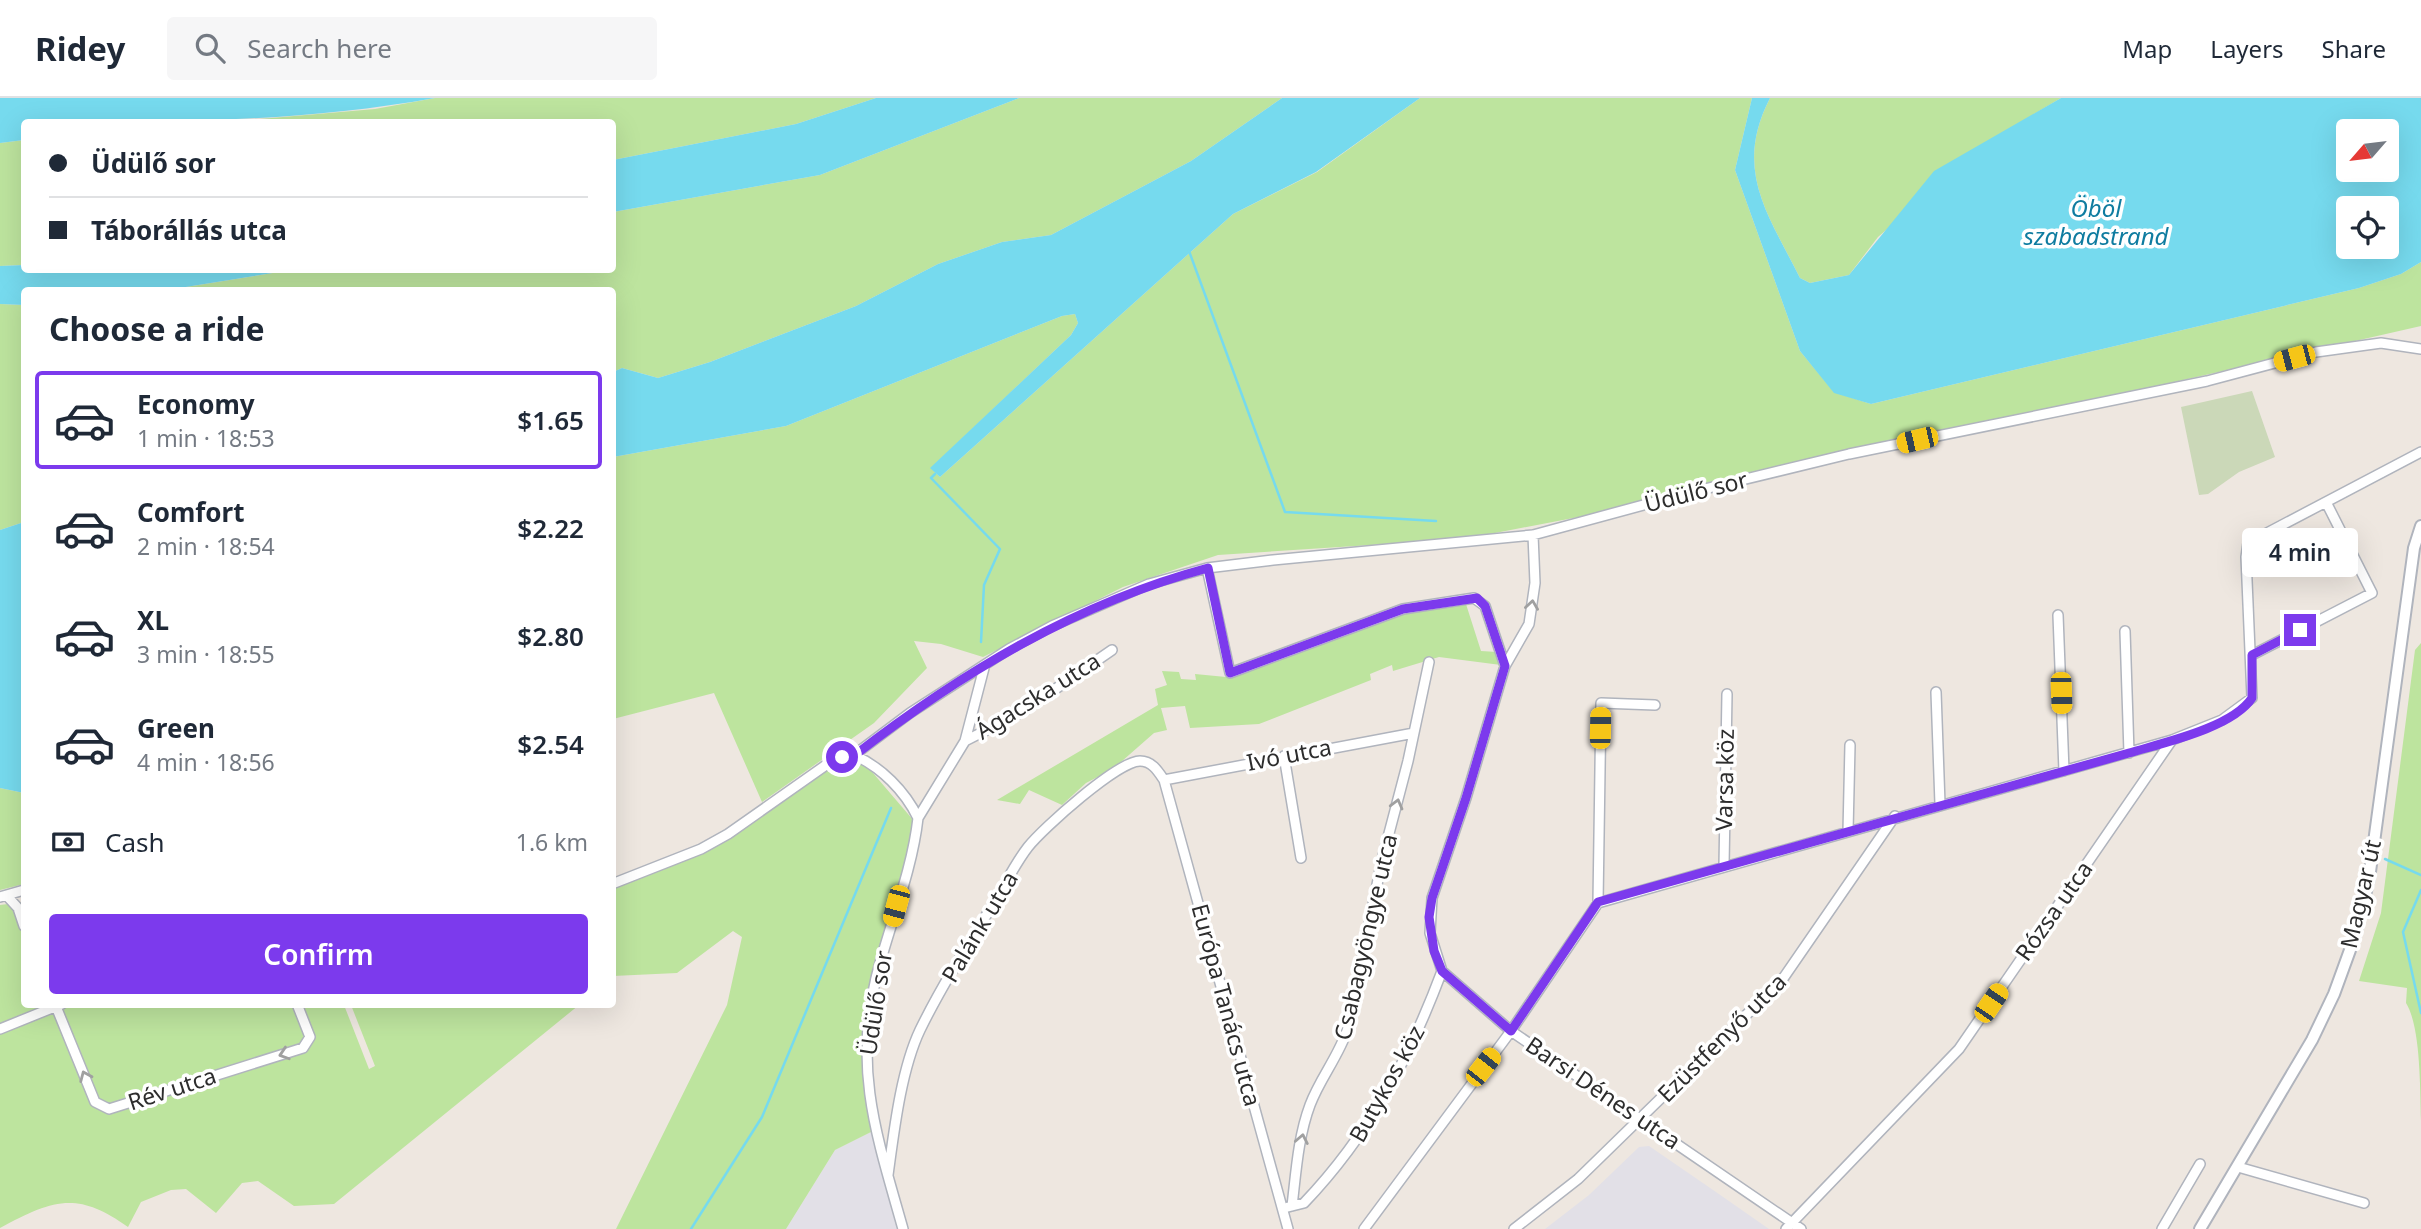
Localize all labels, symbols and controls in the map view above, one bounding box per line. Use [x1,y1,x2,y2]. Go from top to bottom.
search box [167,17,657,80]
text: Ridey [35,26,125,71]
icon: search [191,29,229,67]
text: Search here [247,30,392,66]
text: Map [2122,32,2172,65]
text: Layers [2210,32,2284,65]
text: Share [2322,32,2386,65]
north arrow [2336,119,2399,182]
map controls [2336,119,2399,259]
text: Üdülő sor [91,145,216,181]
water label: Öböl szabadstrand [2024,191,2170,252]
button: locate [2336,196,2399,259]
text: Táborállás utca [91,212,287,248]
text: Choose a ride [49,307,265,350]
car [2271,342,2318,374]
text: Economy [137,386,255,422]
icon: car [53,389,116,452]
text: $1.65 [517,402,584,438]
text: 1 min · 18:53 [137,422,275,454]
car [1895,425,1940,455]
street label: Üdülő sor [1641,463,1751,519]
text: Comfort [137,494,245,530]
icon: car [53,497,116,560]
text: $2.22 [517,510,584,546]
callout: 4 min [2242,528,2358,578]
text: 2 min · 18:54 [137,530,275,562]
text: 4 min [2269,536,2331,568]
one-way arrow [1525,599,1540,611]
text: XL [137,602,169,638]
icon: car [53,605,116,668]
route end [2284,614,2316,646]
text: $2.80 [517,618,584,654]
text: 3 min · 18:55 [137,638,275,670]
street label: Ágacska utca [969,644,1106,746]
car [2050,672,2073,714]
car [1590,707,1611,749]
text: Green [137,710,215,746]
icon: car [53,713,116,776]
text: $2.54 [517,726,584,762]
street label: Varsa köz [1707,729,1741,831]
street label: Ivó utca [1244,730,1334,778]
route start [826,741,858,773]
text: 4 min · 18:56 [137,746,275,778]
one-way arrow [1388,799,1403,811]
icon: cash [49,823,87,861]
text: Cash [105,824,165,860]
text: 1.6 km [516,826,588,858]
street label: Csabagyöngye utca [1326,830,1404,1043]
street label: Magyar út [2332,836,2388,951]
street label: Rózsa utca [2007,854,2099,967]
street label: Palánk utca [933,865,1025,988]
car [881,883,912,929]
street label: Európa Tanács utca [1185,900,1269,1110]
button: Confirm [49,914,588,994]
street label: Üdülő sor [851,948,899,1057]
street label: Ezüstfenyő utca [1650,966,1793,1109]
car [1971,980,2012,1026]
street label: Butykos köz [1341,1019,1431,1148]
street label: Barsi Dénes utca [1520,1028,1687,1156]
car [1462,1044,1505,1090]
one-way arrow [278,1046,290,1060]
street label: Rév utca [123,1059,220,1117]
one-way arrow [79,1071,93,1083]
one-way arrow [1293,1133,1308,1145]

